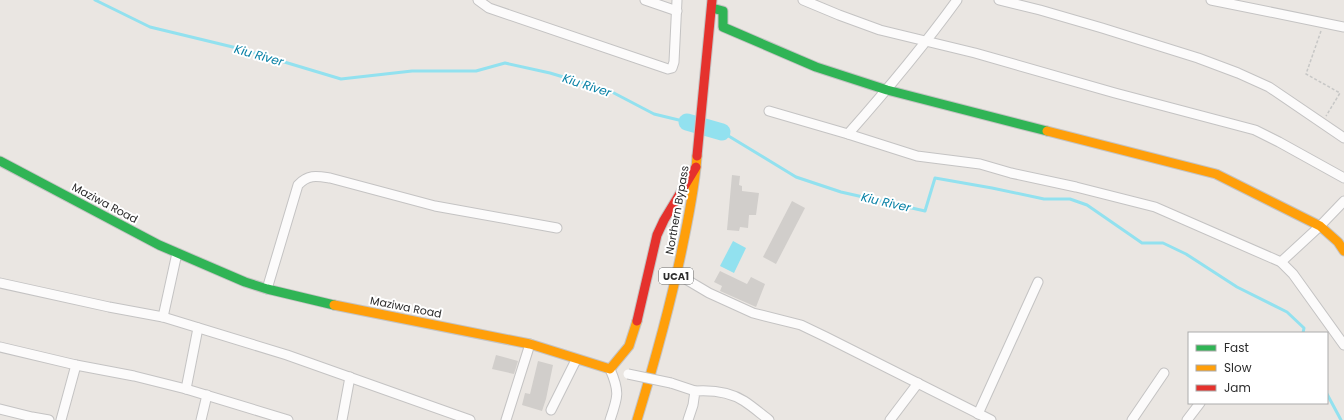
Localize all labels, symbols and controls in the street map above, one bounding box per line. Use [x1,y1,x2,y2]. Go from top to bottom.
water label: Kiu River [232,40,286,70]
water label: Kiu River [560,69,614,101]
street label: Northern Bypass [661,164,693,256]
street label: Maziwa Road [69,179,141,227]
water label: Kiu River [860,188,913,216]
road number: UCA1 [659,268,693,284]
street label: Maziwa Road [369,292,443,322]
legend [1188,332,1328,404]
text: Fast [1224,339,1249,356]
text: Slow [1224,359,1252,376]
text: Jam [1224,379,1251,396]

